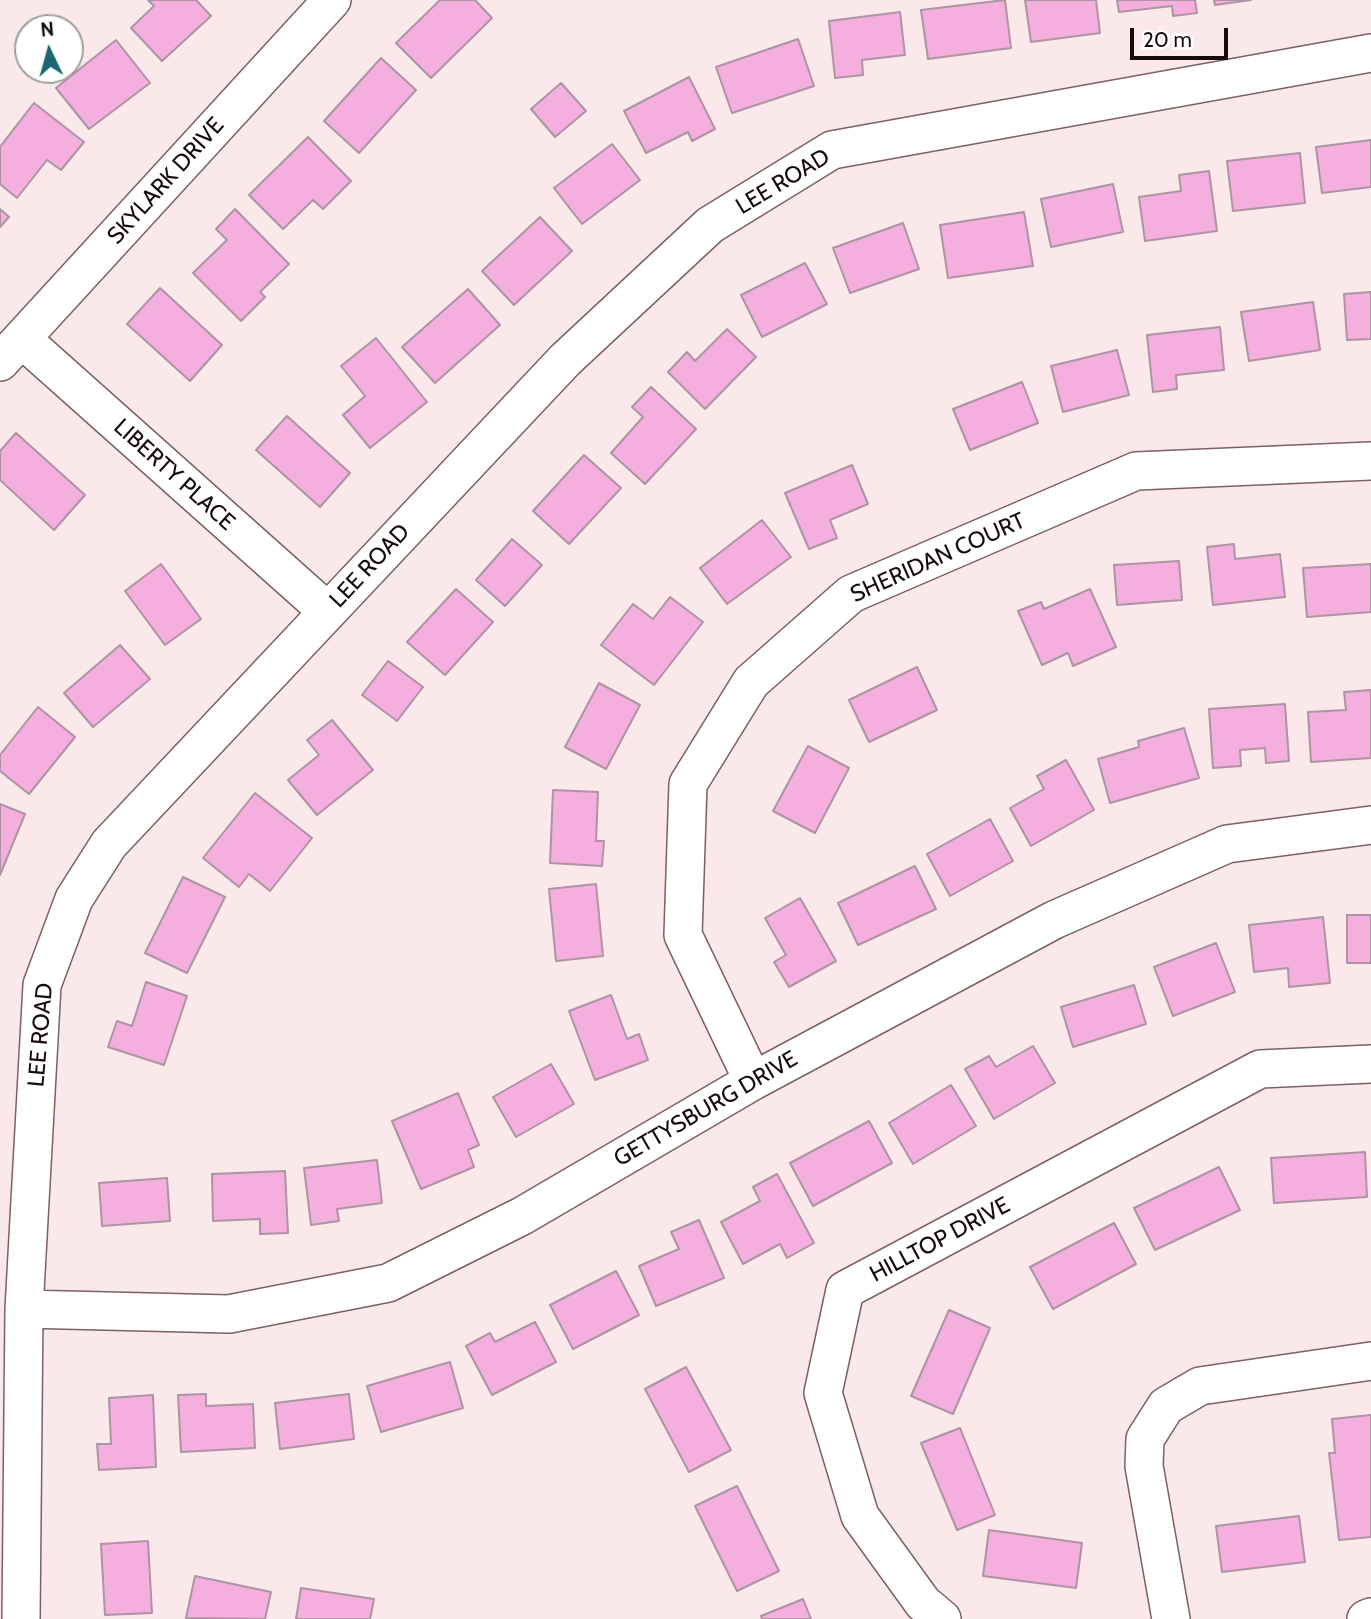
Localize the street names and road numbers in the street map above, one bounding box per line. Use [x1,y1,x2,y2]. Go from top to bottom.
street label: SKYLARK DRIVE [102,112,230,250]
street label: LEE ROAD [731,143,835,221]
street label: LIBERTY PLACE [108,413,240,537]
street label: SHERIDAN COURT [846,507,1030,609]
street label: LEE ROAD [324,518,416,614]
street label: LEE ROAD [23,982,59,1088]
street label: GETTYSBURG DRIVE [609,1045,803,1173]
street label: HILLTOP DRIVE [865,1192,1015,1288]

